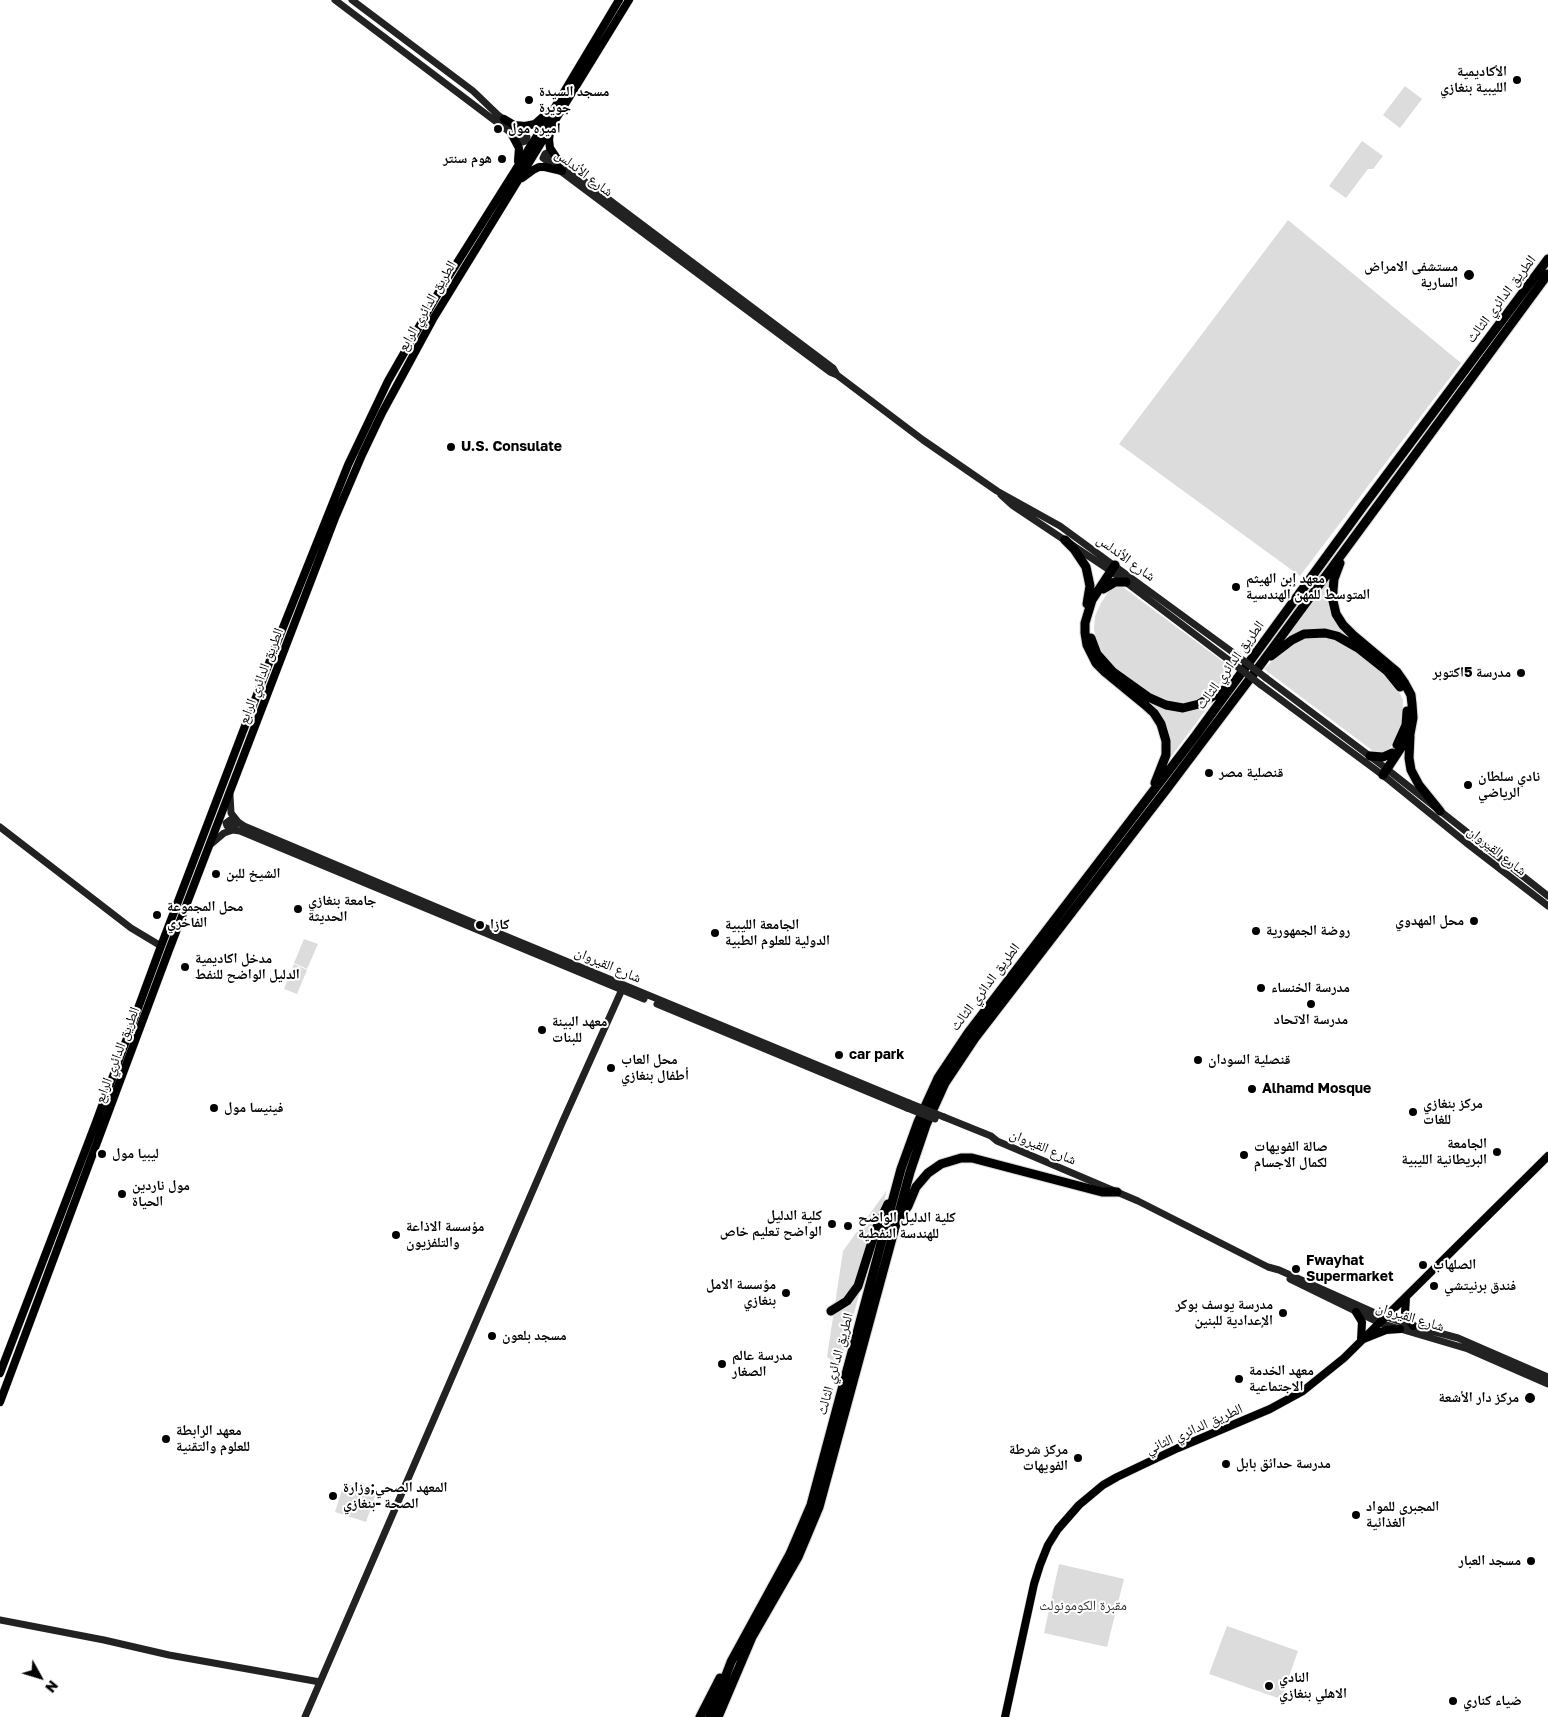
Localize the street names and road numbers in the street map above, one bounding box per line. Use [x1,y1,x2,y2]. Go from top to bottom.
street label: شارع الأندلس [552,146,616,200]
street label: الطريق الدائري الثالث [1463,252,1539,346]
street label: الطريق الدائري الرابع [394,258,460,354]
street label: شارع الأندلس [1093,531,1159,585]
street label: الطريق الدائري الثالث [1192,617,1268,713]
street label: الطريق الدائري الرابع [235,625,287,727]
street label: شارع القيروان [1464,823,1530,879]
street label: الطريق الدائري الثالث [947,940,1023,1034]
street label: شارع القيروان [572,943,644,987]
street label: الطريق الدائري الرابع [91,1004,143,1106]
street label: شارع القيروان [1007,1125,1079,1169]
street label: شارع القيروان [1374,1299,1446,1335]
street label: الطريق الدائري الثالث [813,1311,857,1417]
street label: الطريق الدائري الثاني [1143,1400,1245,1458]

